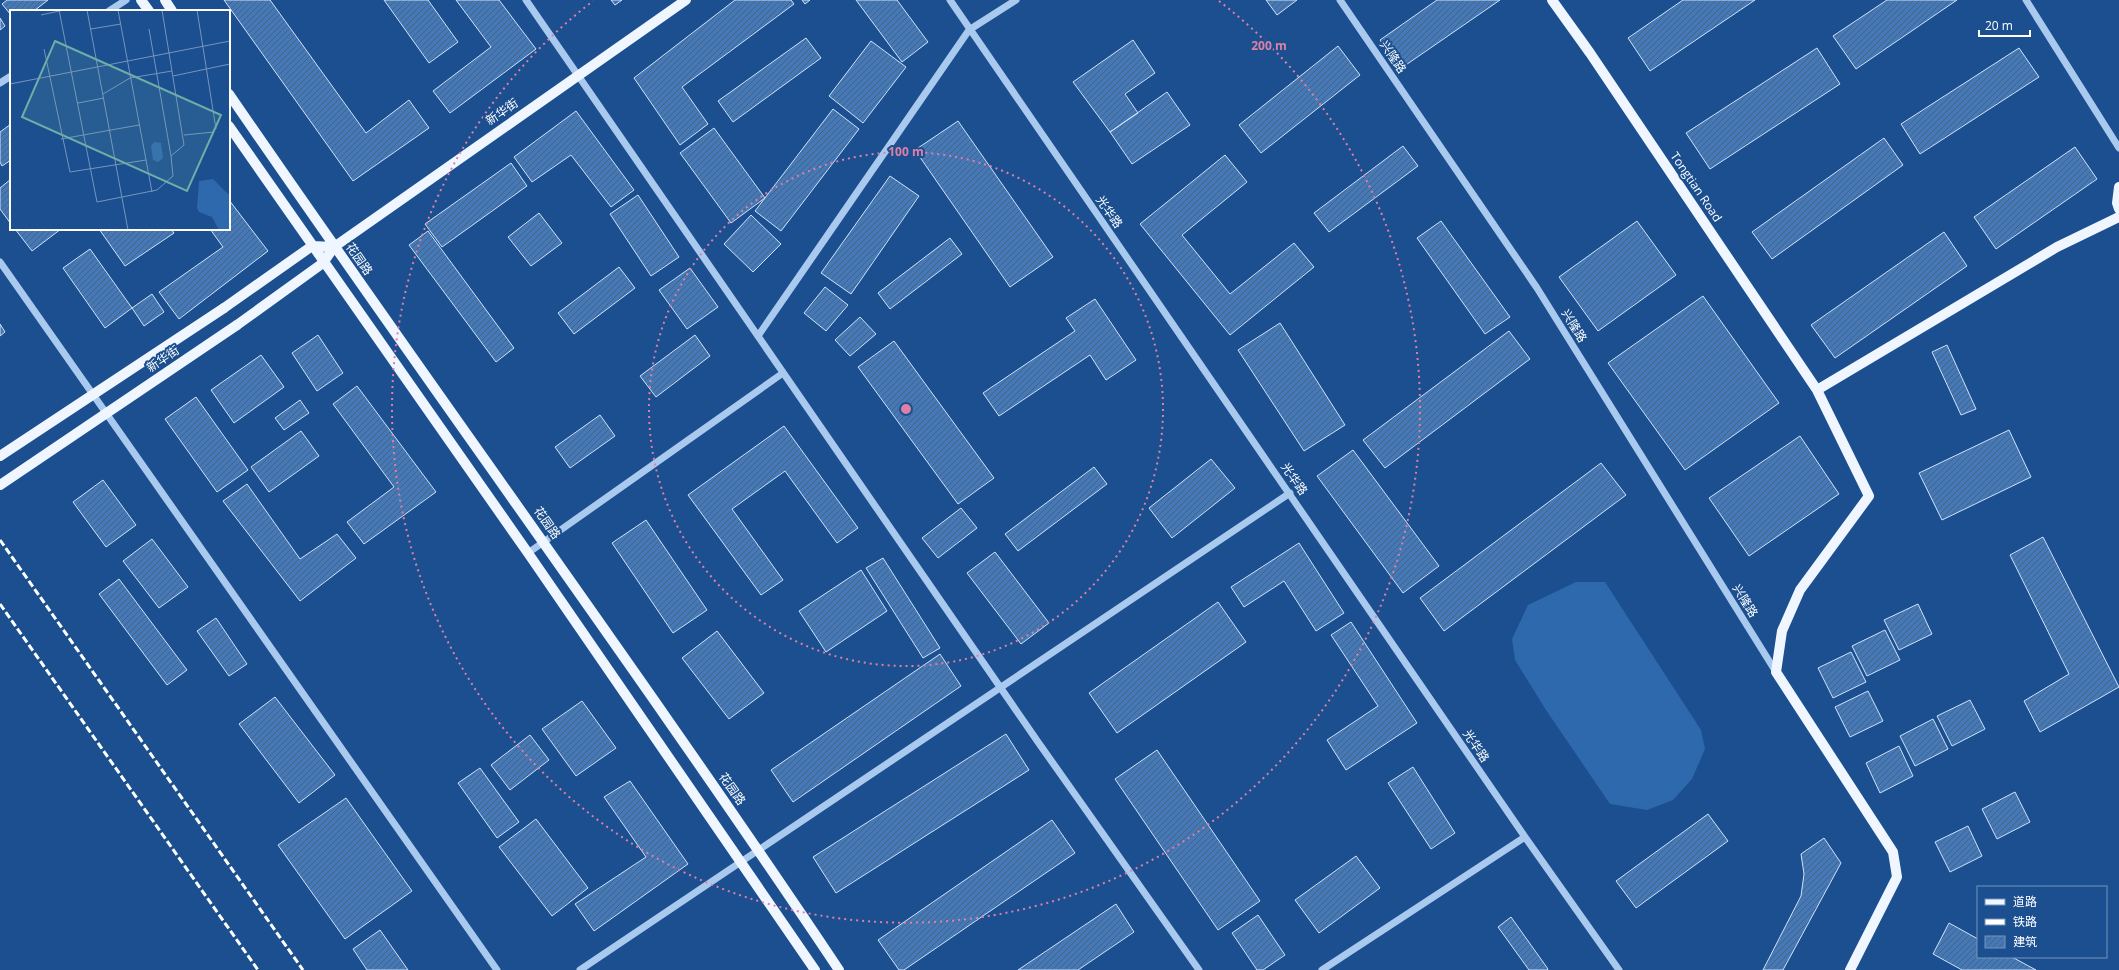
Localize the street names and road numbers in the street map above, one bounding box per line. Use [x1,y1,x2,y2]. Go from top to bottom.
street label: 兴隆路 [1376,37,1411,76]
street label: 新华街 [482,94,521,129]
street label: Tongtian Road [1667,148,1726,225]
street label: 光华路 [1092,192,1127,231]
street label: 花园路 [342,239,377,278]
street label: 兴隆路 [1558,306,1591,346]
street label: 新华街 [143,341,182,376]
street label: 光华路 [1277,459,1312,498]
street label: 花园路 [530,503,565,542]
street label: 兴隆路 [1729,581,1762,621]
street label: 光华路 [1459,726,1494,765]
street label: 花园路 [715,769,750,808]

